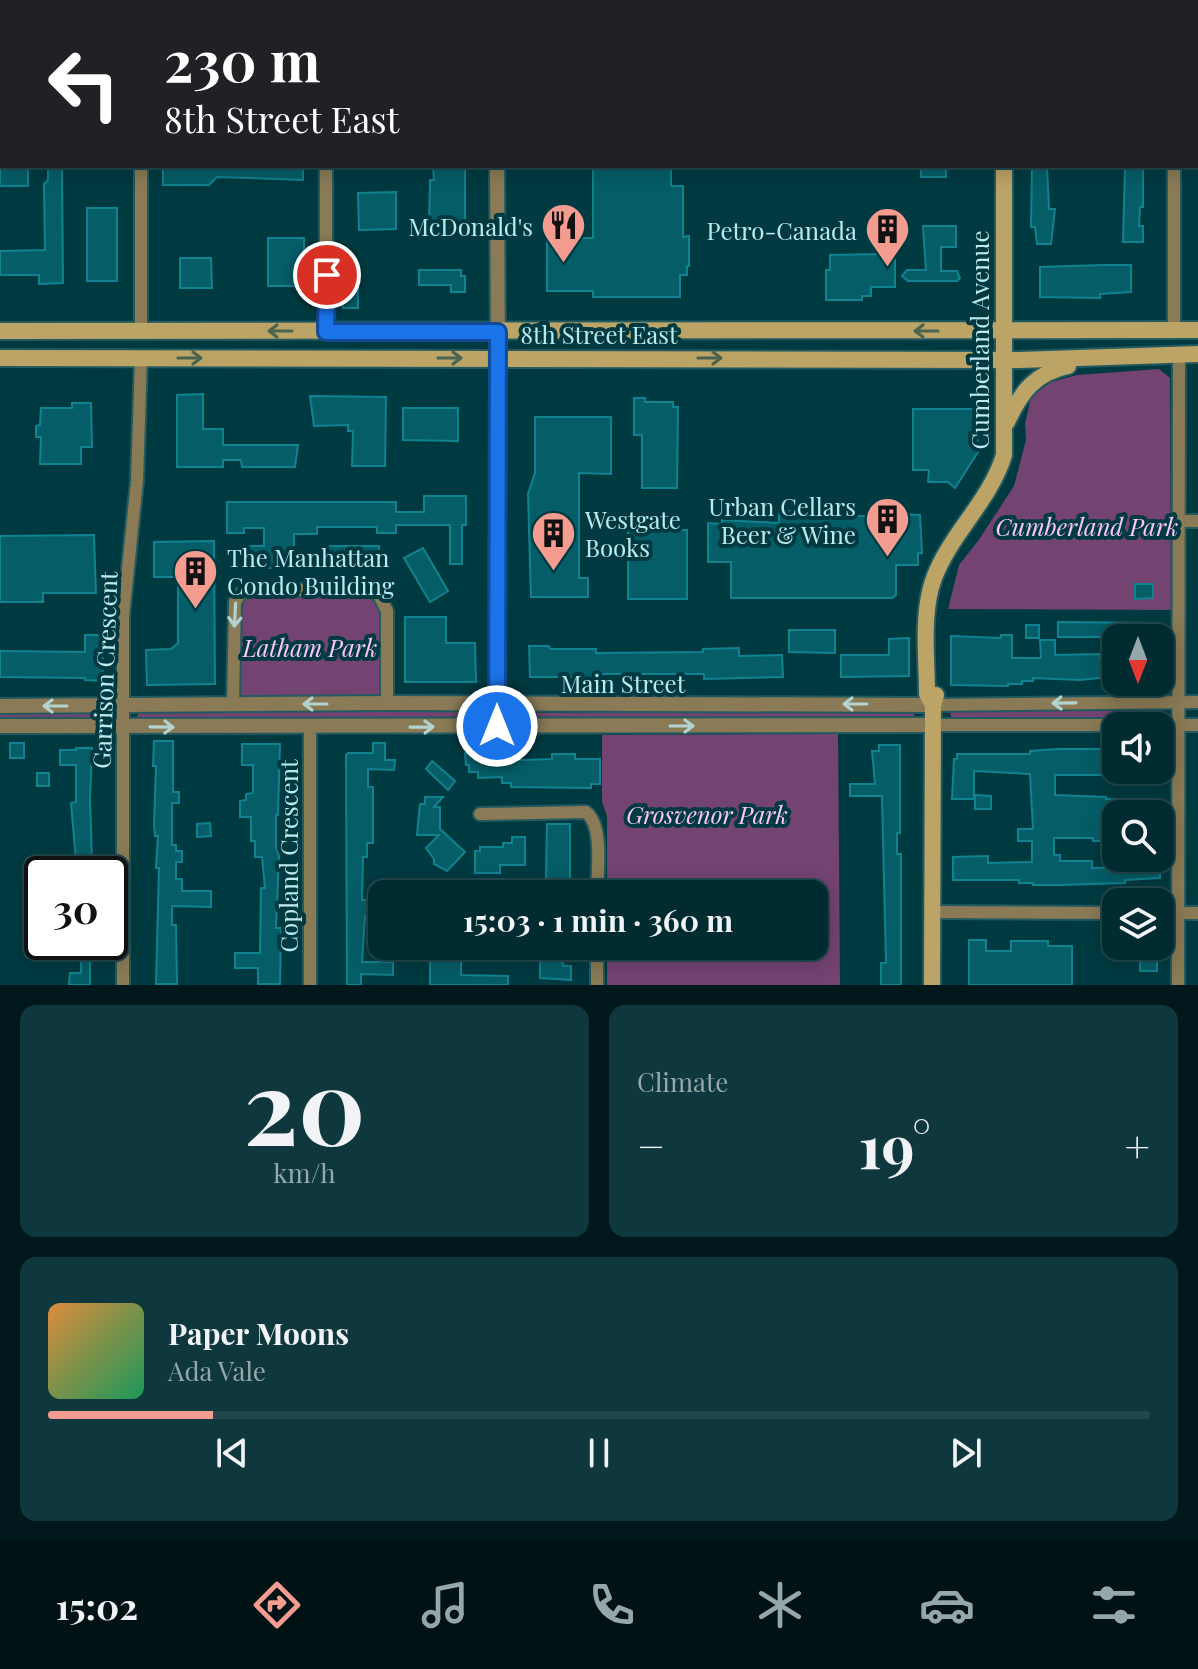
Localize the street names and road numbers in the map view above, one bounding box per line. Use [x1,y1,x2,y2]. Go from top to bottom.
street label: Cumberland Avenue [963,230,995,450]
street label: 8th Street East [521,318,678,350]
street label: Garrison Crescent [85,570,123,769]
street label: Main Street [561,667,686,699]
street label: Copland Crescent [272,759,304,952]

